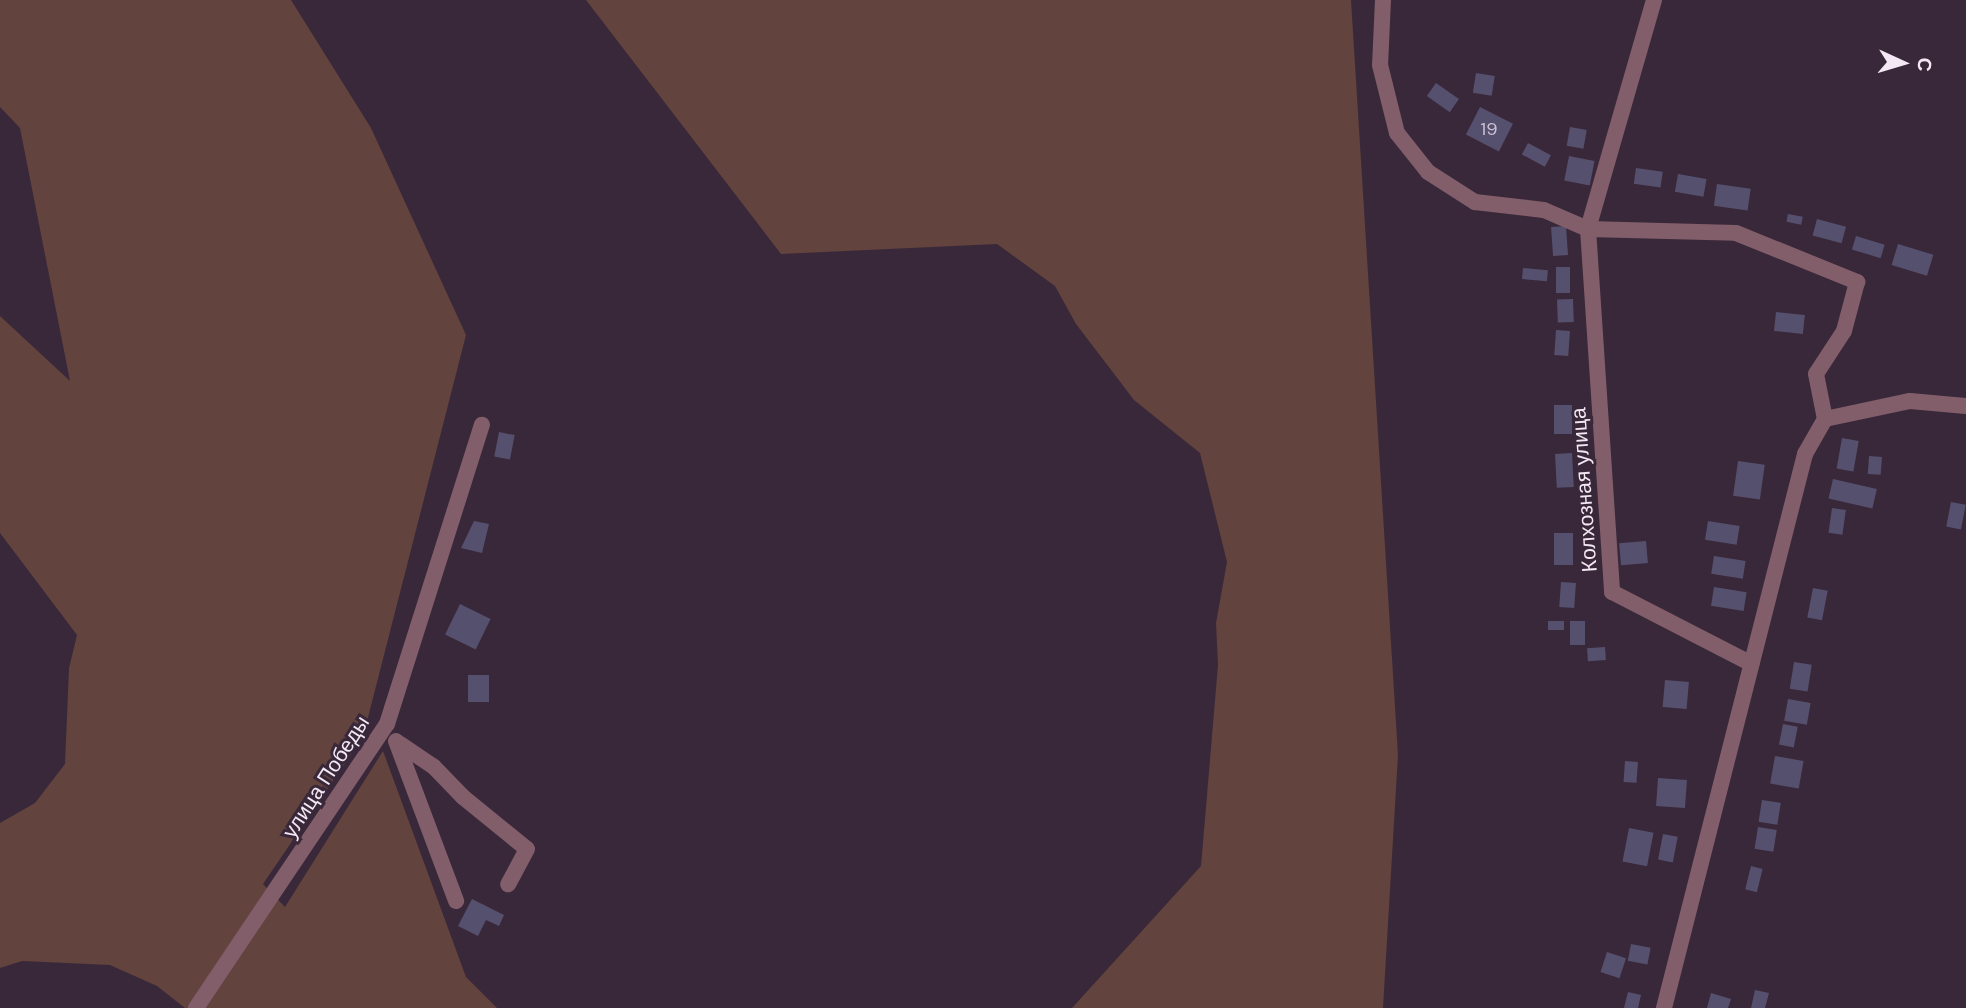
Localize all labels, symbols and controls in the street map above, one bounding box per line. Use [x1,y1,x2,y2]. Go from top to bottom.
north arrow [1868,28,1938,98]
text: С [1911,57,1937,72]
house number: 19 [1481,118,1497,140]
street label: Колхозная улица [1566,407,1602,573]
street label: улица Победы [277,711,375,843]

